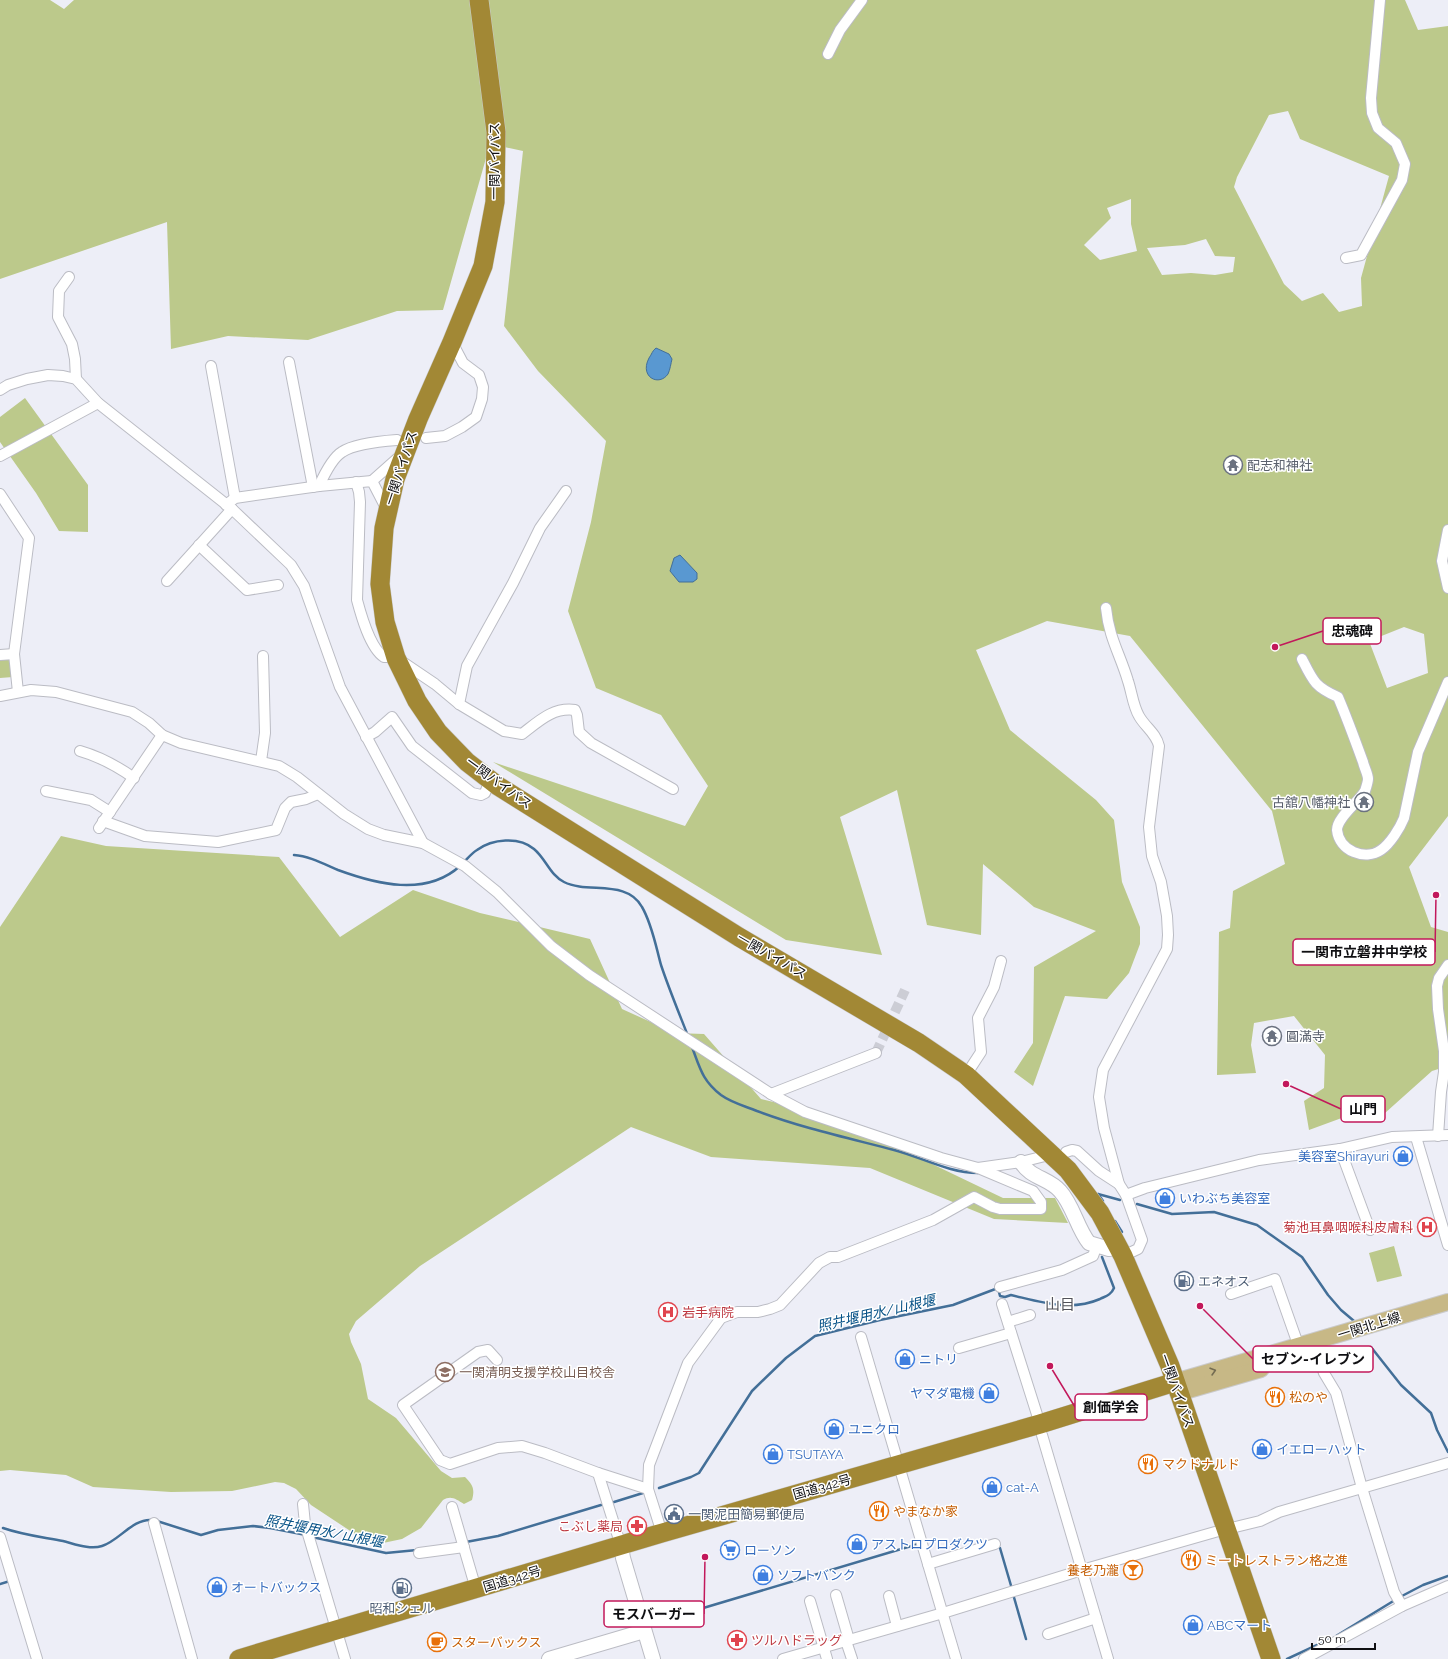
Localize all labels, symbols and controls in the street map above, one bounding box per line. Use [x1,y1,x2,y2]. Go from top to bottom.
street label: 一関バイパス [487,122,502,200]
street label: 一関バイパス [382,429,420,507]
temple icon: 配志和神社 [1222,454,1244,476]
place label: 配志和神社 [1247,458,1312,473]
callout: 忠魂碑 [1323,618,1381,644]
text: 忠魂碑 [1331,623,1373,639]
street label: 一関バイパス [463,754,535,812]
temple icon: 古舘八幡神社 [1353,791,1375,813]
place label: 古舘八幡神社 [1272,795,1350,810]
street label: 一関バイパス [735,930,809,982]
callout: 一関市立磐井中学校 [1293,939,1435,965]
text: 一関市立磐井中学校 [1301,944,1427,960]
temple icon: 圓滿寺 [1261,1025,1283,1047]
place label: 圓滿寺 [1286,1029,1325,1044]
callout: 山門 [1341,1096,1385,1122]
text: 山門 [1349,1101,1377,1117]
shop icon: 美容室Shirayuri [1392,1145,1414,1167]
place label: 美容室Shirayuri [1298,1149,1389,1164]
shop icon: いわぶち美容室 [1154,1187,1176,1209]
place label: いわぶち美容室 [1179,1191,1270,1206]
hospital icon: 菊池耳鼻咽喉科皮膚科 [1416,1216,1438,1238]
place label: 菊池耳鼻咽喉科皮膚科 [1283,1220,1413,1235]
fuel station icon: エネオス [1173,1270,1195,1292]
place label: エネオス [1198,1274,1250,1289]
water label: 照井堰用水/山根堰 [816,1291,939,1334]
district label: 山目 [1045,1296,1075,1314]
hospital icon: 岩手病院 [657,1301,679,1323]
place label: 岩手病院 [682,1305,734,1320]
street label: 一関北上線 [1336,1309,1402,1343]
callout: セブン-イレブン [1253,1346,1373,1372]
shop icon: ニトリ [894,1348,916,1370]
text: セブン-イレブン [1261,1351,1365,1367]
place label: ニトリ [919,1352,958,1367]
street label: 一関バイパス [1157,1352,1197,1430]
school or university icon: 一関清明支援学校山目校舎 [434,1361,456,1383]
place label: 一関清明支援学校山目校舎 [459,1365,615,1380]
one-way arrow [1209,1367,1216,1376]
shop icon: ヤマダ電機 [978,1382,1000,1404]
place label: ヤマダ電機 [910,1386,975,1401]
restaurant icon: 松のや [1264,1386,1286,1408]
place label: 松のや [1289,1390,1328,1405]
callout: 創価学会 [1075,1394,1147,1420]
text: 創価学会 [1083,1399,1139,1415]
shop icon: ユニクロ [823,1418,845,1440]
place label: ユニクロ [848,1422,900,1437]
shop icon: イエローハット [1251,1438,1273,1460]
place label: イエローハット [1276,1442,1367,1457]
shop icon: TSUTAYA [762,1443,784,1465]
place label: TSUTAYA [787,1447,844,1462]
restaurant icon: マクドナルド [1137,1453,1159,1475]
place label: マクドナルド [1162,1457,1240,1472]
street label: 国道342号 [791,1472,853,1502]
shop icon: cat-A [981,1476,1003,1498]
place label: cat-A [1006,1480,1039,1495]
restaurant icon: やまなか家 [868,1500,890,1522]
public building icon: 一関泥田簡易郵便局 [663,1503,685,1525]
place label: やまなか家 [893,1504,958,1519]
place label: 一関泥田簡易郵便局 [688,1507,805,1522]
water label: 照井堰用水/山根堰 [263,1512,388,1551]
pharmacy icon: こぶし薬局 [626,1515,648,1537]
place label: こぶし薬局 [558,1519,623,1534]
shop icon: アストロプロダクツ [846,1533,868,1555]
place label: アストロプロダクツ [871,1537,988,1552]
supermarket icon: ローソン [719,1539,741,1561]
place label: ローソン [744,1543,796,1558]
restaurant icon: ミートレストラン格之進 [1180,1549,1202,1571]
place label: ミートレストラン格之進 [1205,1553,1348,1568]
bar icon: 養老乃瀧 [1122,1559,1144,1581]
street label: 国道342号 [481,1563,543,1595]
place label: 養老乃瀧 [1067,1563,1119,1578]
shop icon: ソフトバンク [752,1564,774,1586]
place label: ソフトバンク [777,1568,856,1583]
shop icon: オートバックス [206,1576,228,1598]
fuel station icon: 昭和シェル [391,1577,413,1599]
place label: オートバックス [231,1580,322,1595]
place label: 昭和シェル [369,1601,435,1616]
callout: モスバーガー [604,1601,704,1627]
text: モスバーガー [612,1606,696,1622]
shop icon: ABCマート [1182,1614,1204,1636]
place label: ABCマート [1207,1618,1272,1633]
scale bar [1312,1625,1375,1651]
pharmacy icon: ツルハドラッグ [726,1629,748,1651]
cafe icon: スターバックス [426,1631,448,1653]
text: 50 m [1318,1632,1346,1646]
place label: ツルハドラッグ [751,1633,842,1648]
place label: スターバックス [451,1635,541,1650]

